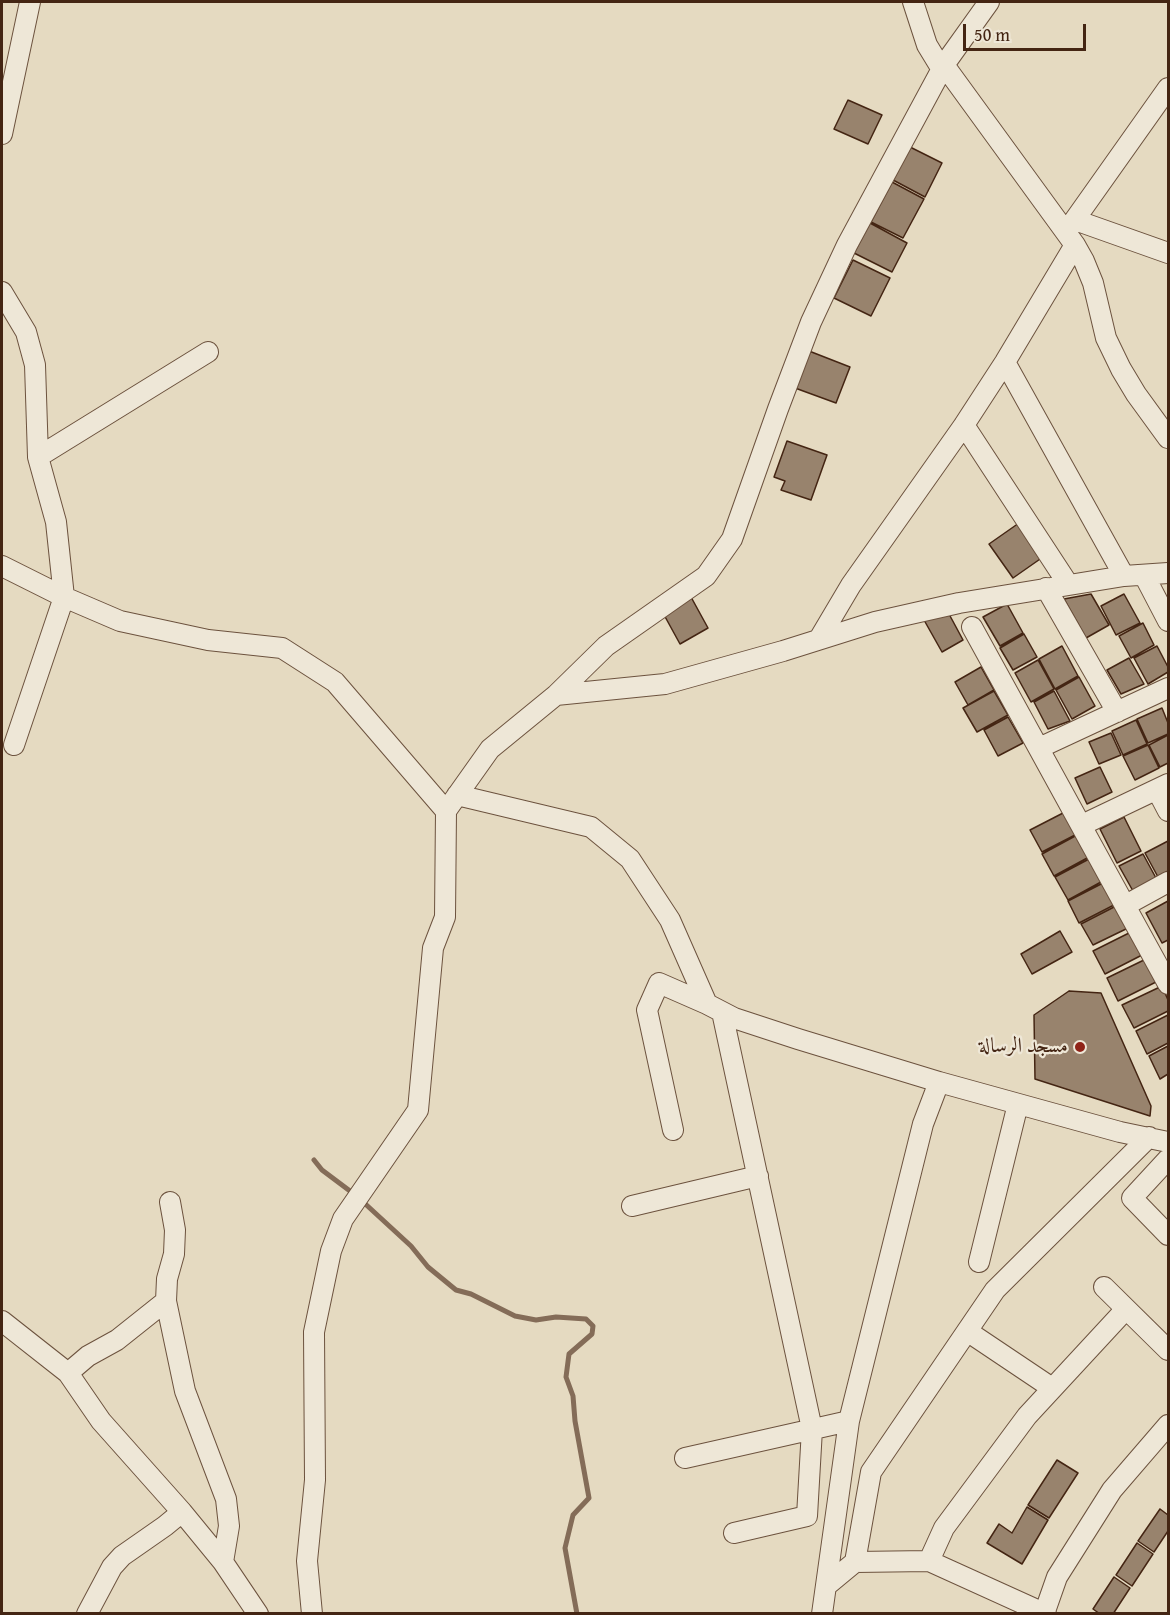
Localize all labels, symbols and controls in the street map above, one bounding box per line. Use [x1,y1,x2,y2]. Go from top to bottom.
scale bar [966,12,1089,50]
text: 50 m [974,21,1010,48]
place label: مسجد الرسالة [979,1034,1068,1060]
marker: مسجد الرسالة [1073,1040,1087,1054]

